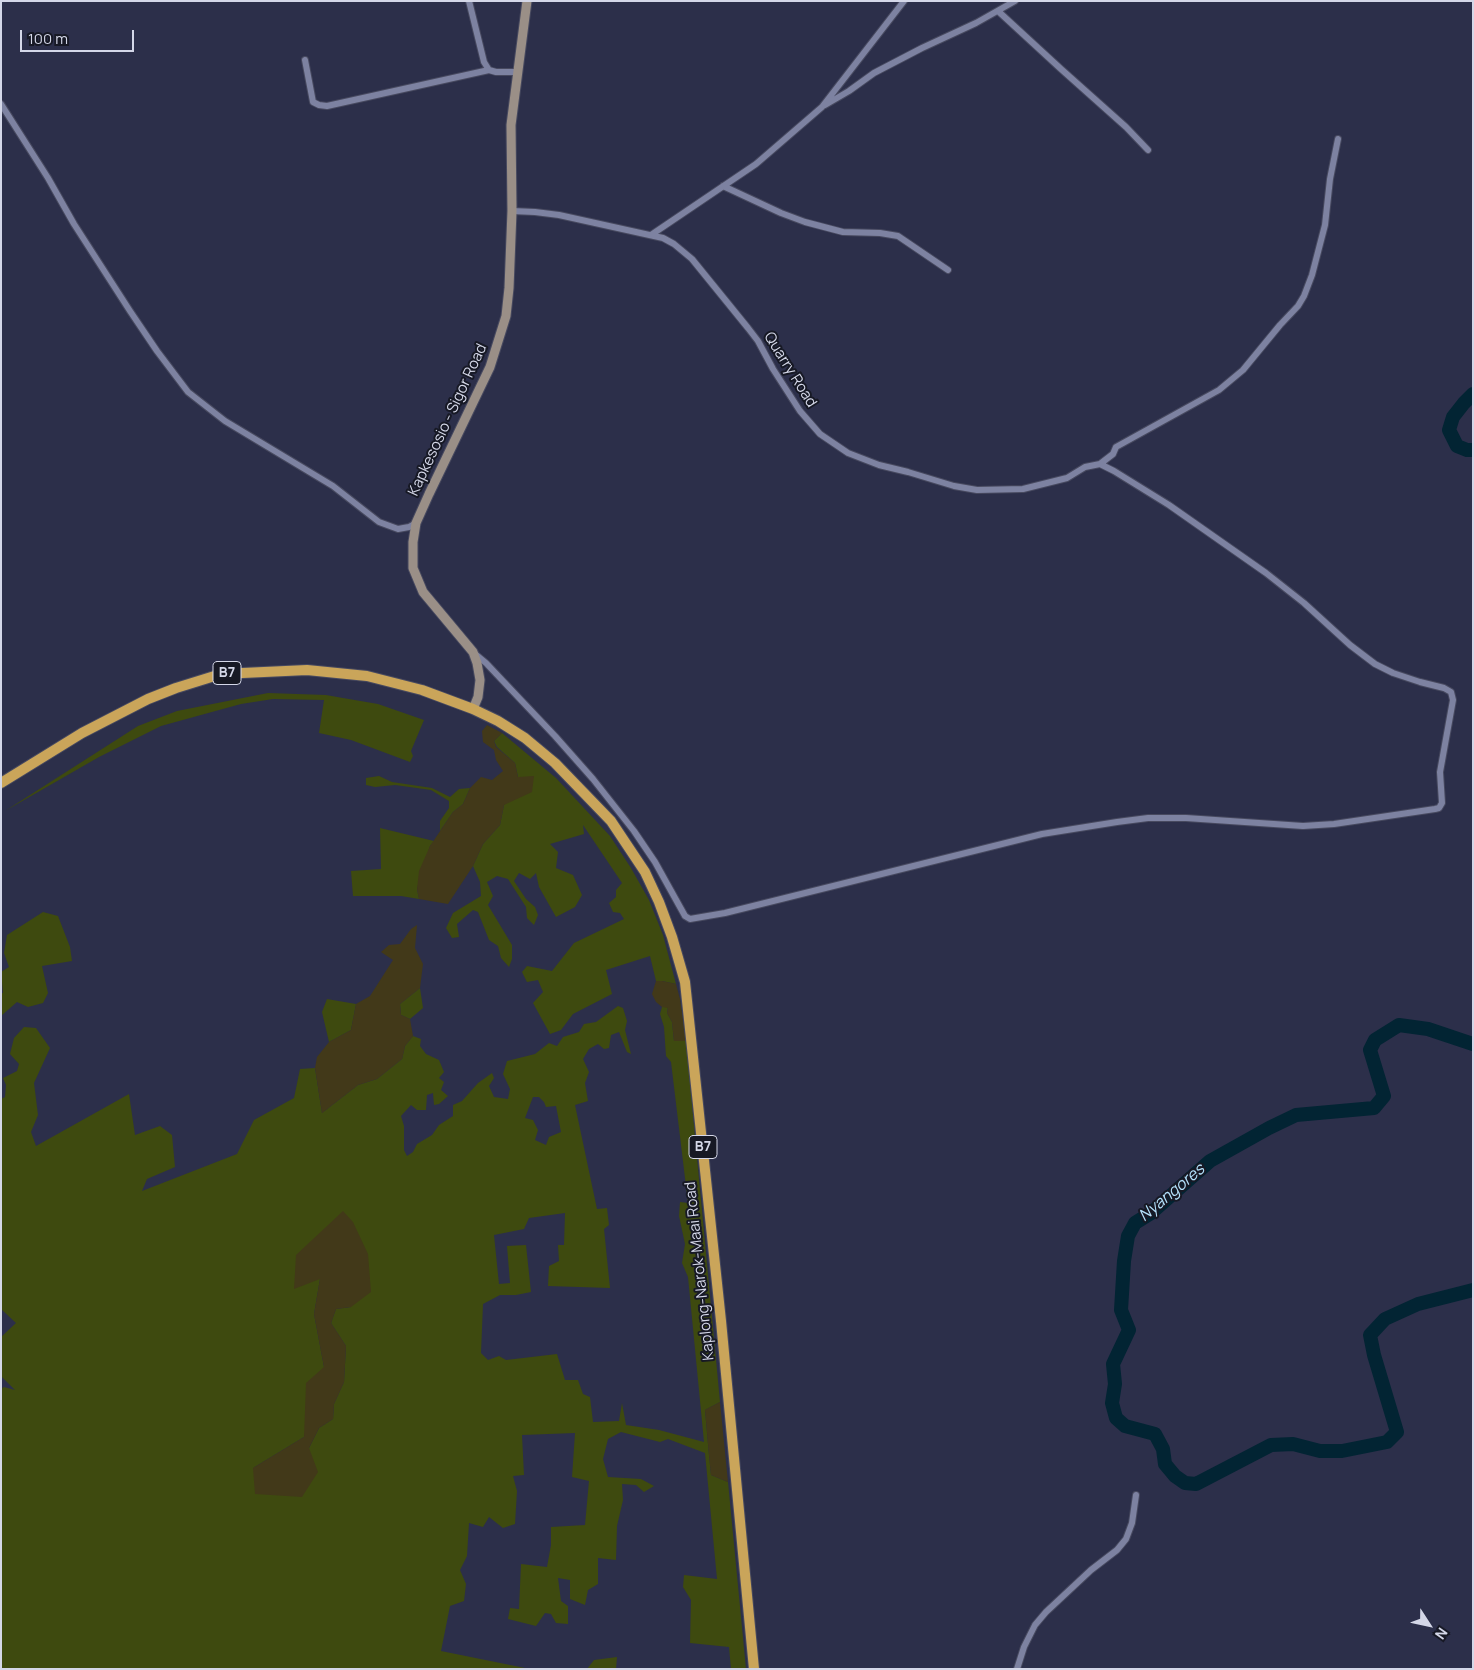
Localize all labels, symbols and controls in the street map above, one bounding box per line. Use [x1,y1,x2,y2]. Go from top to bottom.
scale bar [22,20,136,52]
text: 100 m [28,28,68,49]
street label: Quarry Road [760,329,820,411]
street label: Kapkesosio - Sigor Road [405,341,491,499]
road number: B7 [213,661,241,684]
road number: B7 [689,1136,717,1158]
water label: Nyangores [1135,1160,1209,1226]
street label: Kaplong-Narok-Maai Road [682,1181,718,1361]
north arrow [1404,1600,1454,1650]
text: N [1431,1624,1452,1643]

